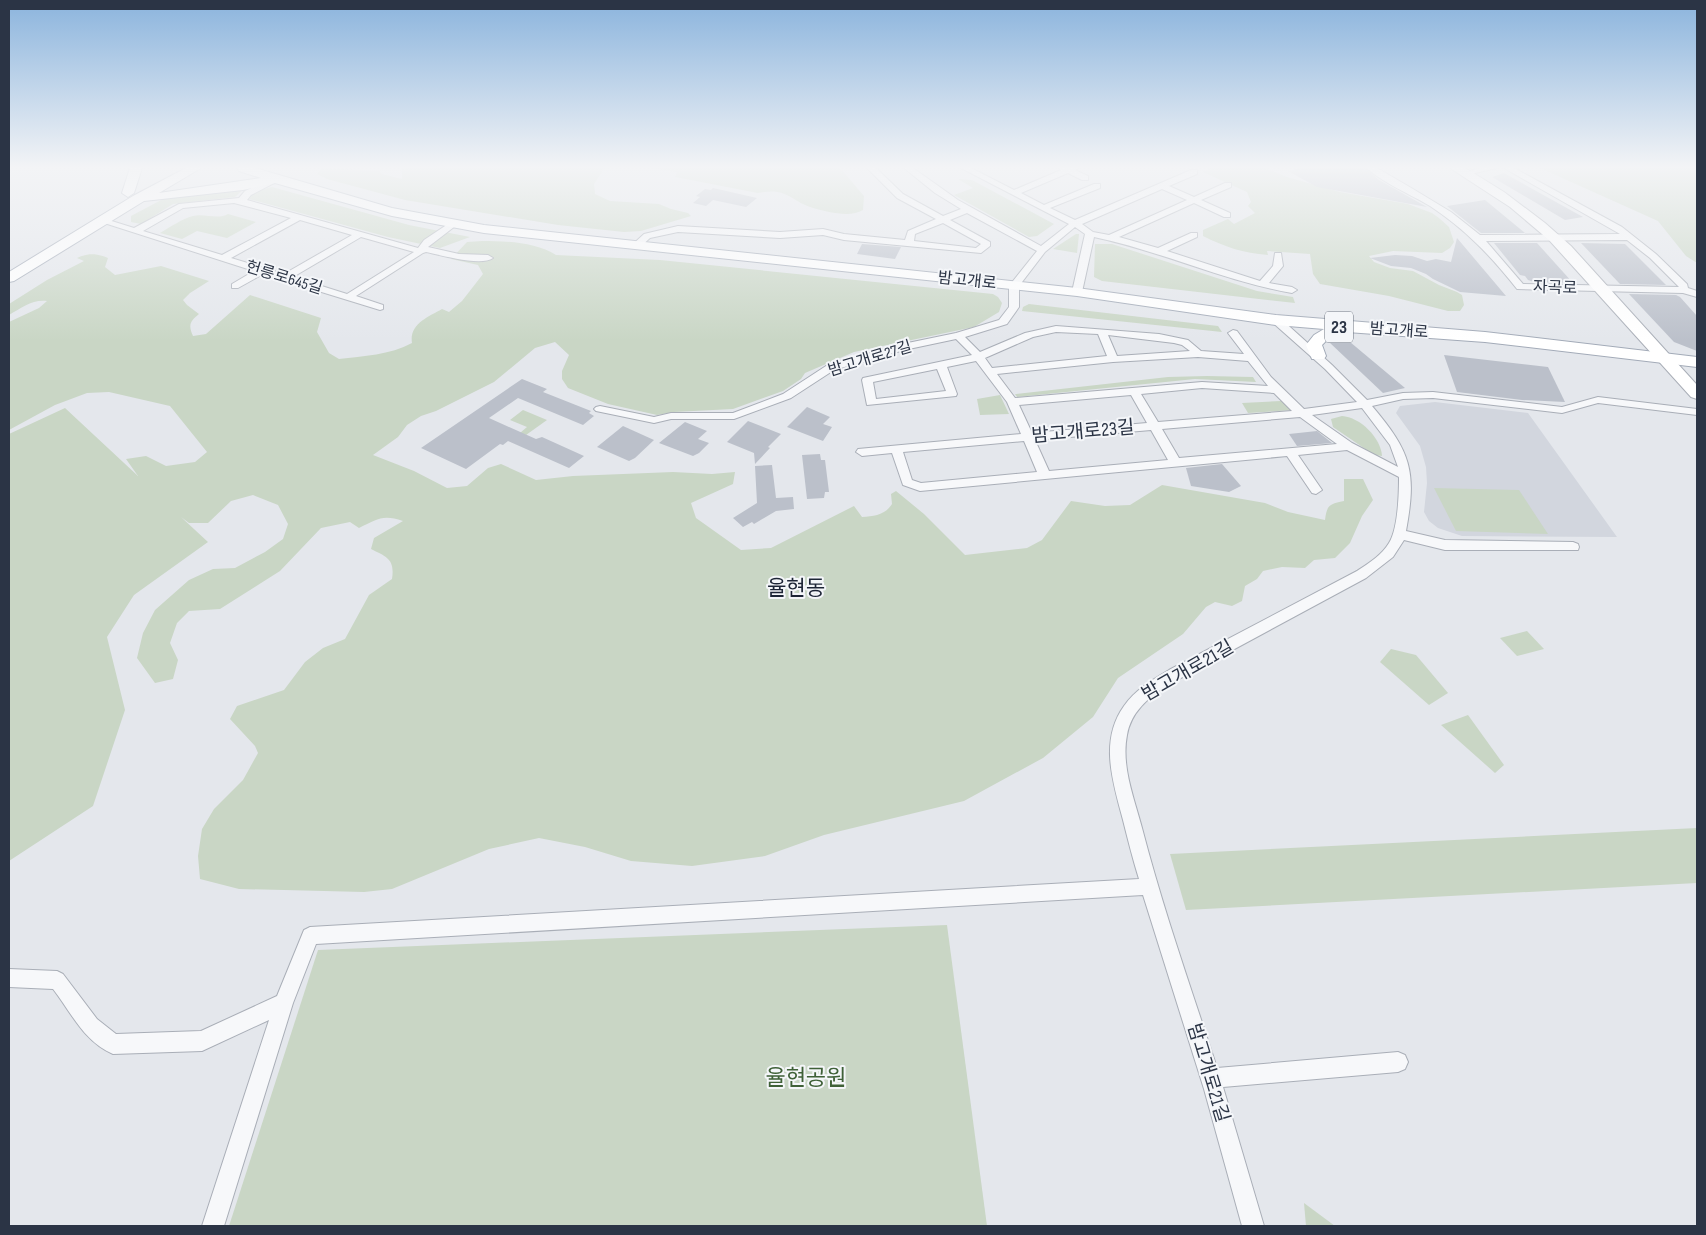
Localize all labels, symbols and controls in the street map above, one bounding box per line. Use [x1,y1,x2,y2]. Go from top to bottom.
street label: 헌릉로645길 [243,257,325,299]
street label: 밤고개로 [937,268,998,294]
street label: 자곡로 [1533,278,1578,298]
road number: 23 [1325,312,1353,342]
street label: 밤고개로 [1369,319,1429,343]
street label: 밤고개로27길 [826,337,914,381]
street label: 밤고개로23길 [1031,416,1135,448]
district label: 율현동 [767,576,825,601]
street label: 밤고개로21길 [1138,636,1238,706]
street label: 밤고개로21길 [1182,1021,1234,1125]
park label: 율현공원 [766,1065,846,1092]

